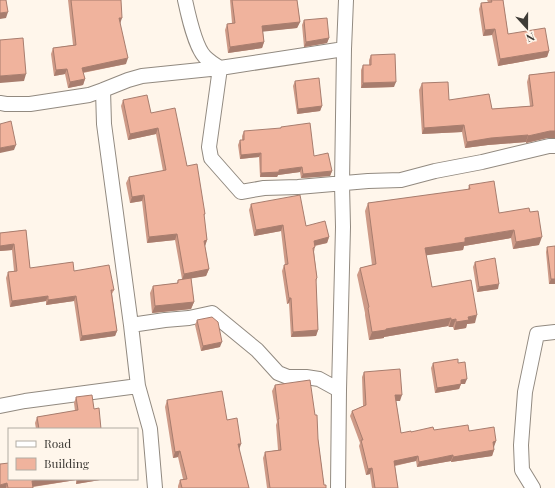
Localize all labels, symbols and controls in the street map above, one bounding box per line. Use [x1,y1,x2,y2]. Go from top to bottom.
north arrow [507,8,547,48]
text: N [524,29,537,46]
legend [8,428,138,480]
text: Road [44,435,71,451]
text: Building [44,455,90,471]

